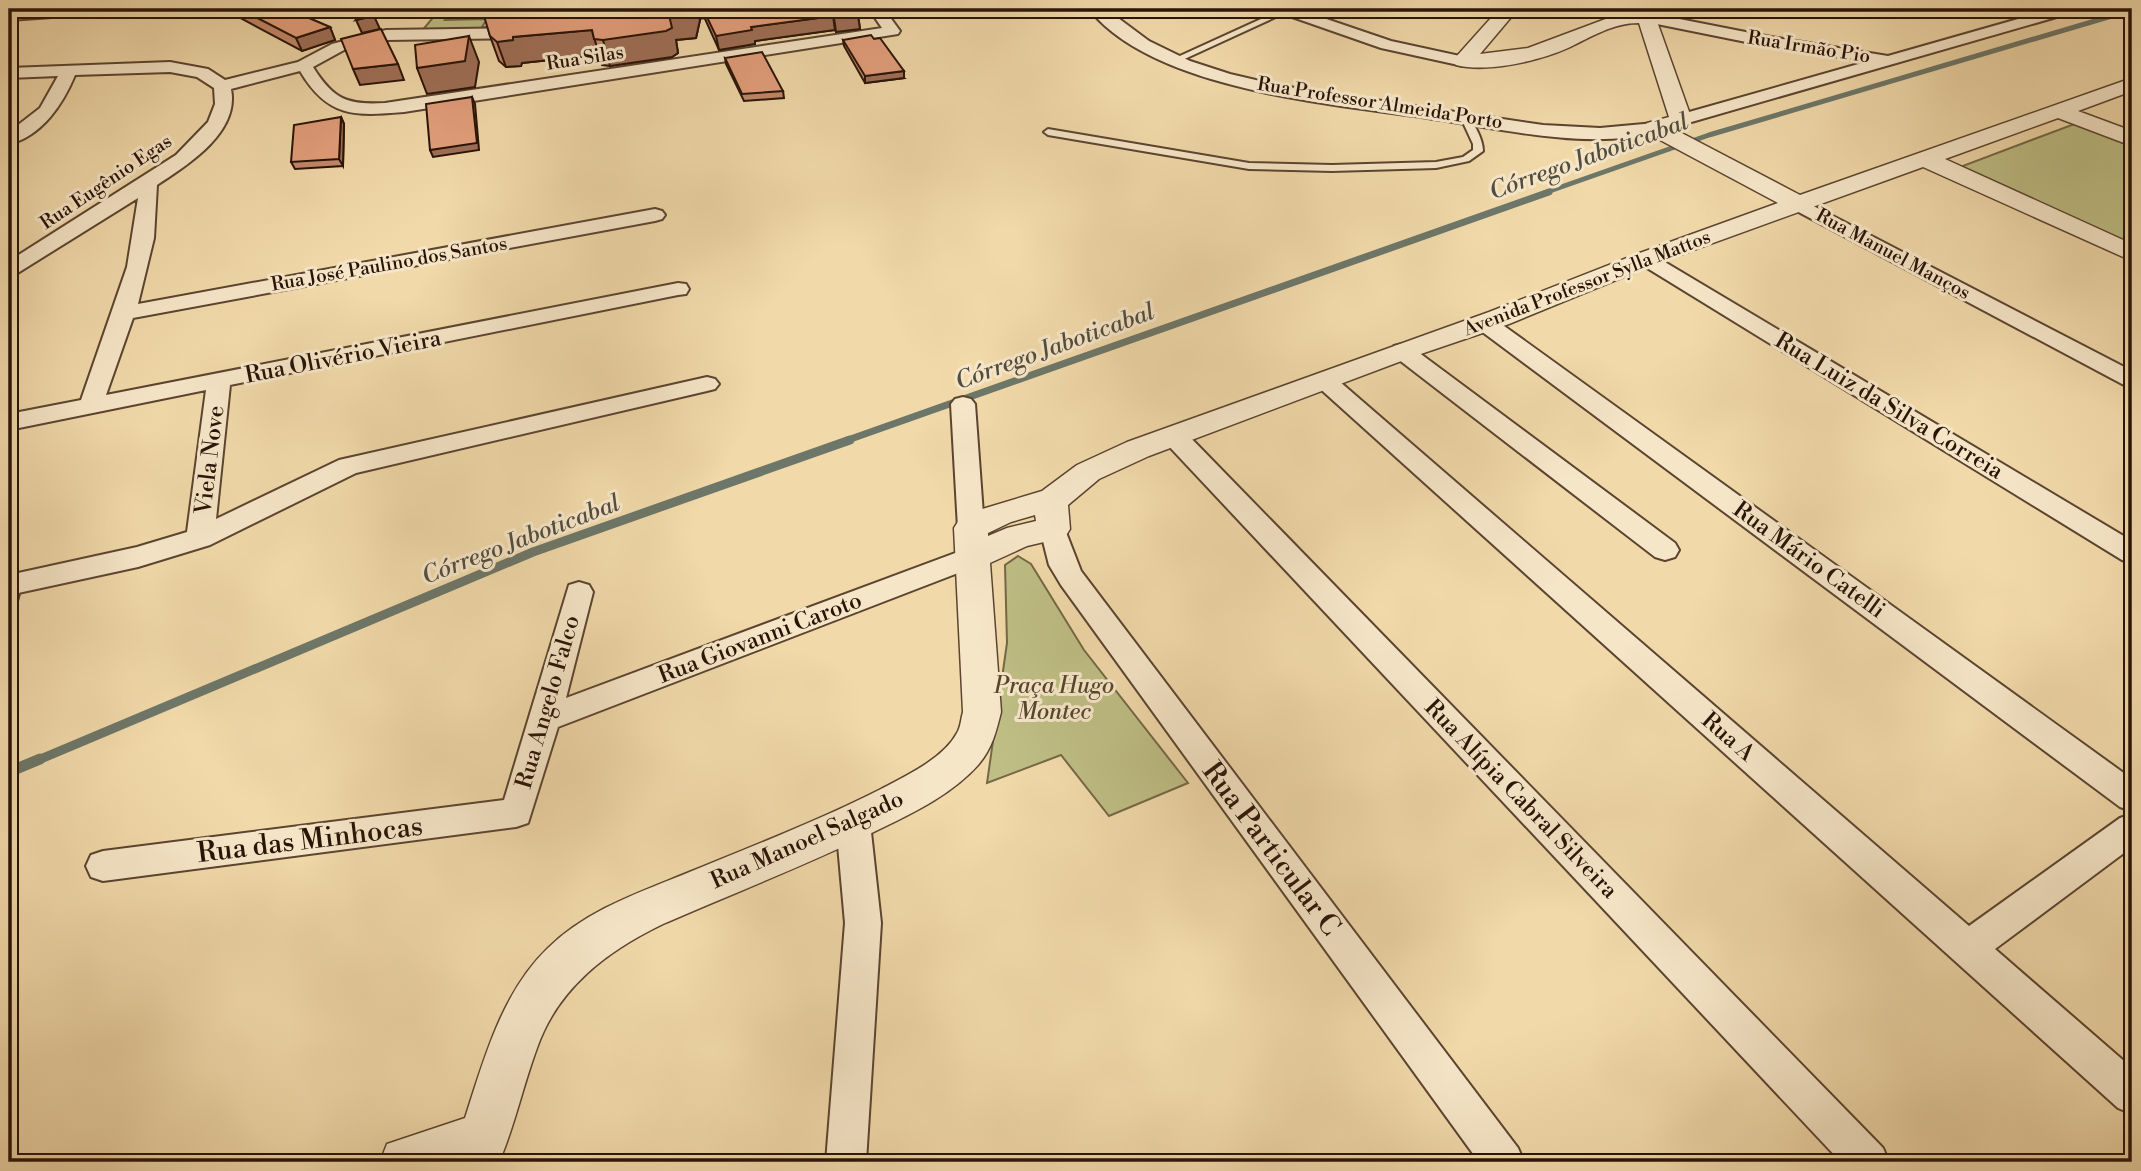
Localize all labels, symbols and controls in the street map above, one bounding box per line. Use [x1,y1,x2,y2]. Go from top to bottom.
street label: Rua Irmão Pio [1746,25,1872,69]
street label: Rua Silas [544,40,626,76]
street label: Rua Professor Almeida Porto [1256,72,1504,134]
water label: Córrego Jaboticabal [1485,107,1693,207]
street label: Rua Eugênio Egas [36,129,176,235]
street label: Rua Manuel Manços [1812,203,1974,305]
street label: Avenida Professor Sylla Mattos [1459,225,1714,342]
street label: Rua José Paulino dos Santos [269,231,509,297]
water label: Córrego Jaboticabal [951,297,1159,397]
street label: Rua Olivério Vieira [242,324,444,390]
street label: Rua Luiz da Silva Correia [1770,327,2009,486]
street label: Viela Nove [189,404,231,517]
water label: Córrego Jaboticabal [418,488,625,592]
street label: Rua Mário Catelli [1727,495,1891,625]
street label: Rua Giovanni Caroto [654,586,866,690]
street label: Rua Angelo Falco [510,612,586,792]
park label: Praça Hugo Montec [993,672,1114,726]
street label: Rua Alípia Cabral Silveira [1419,694,1624,905]
street label: Rua A [1696,706,1761,768]
street label: Rua Particular C [1194,755,1348,943]
street label: Rua Manoel Salgado [706,785,908,895]
street label: Rua das Minhocas [195,809,425,871]

